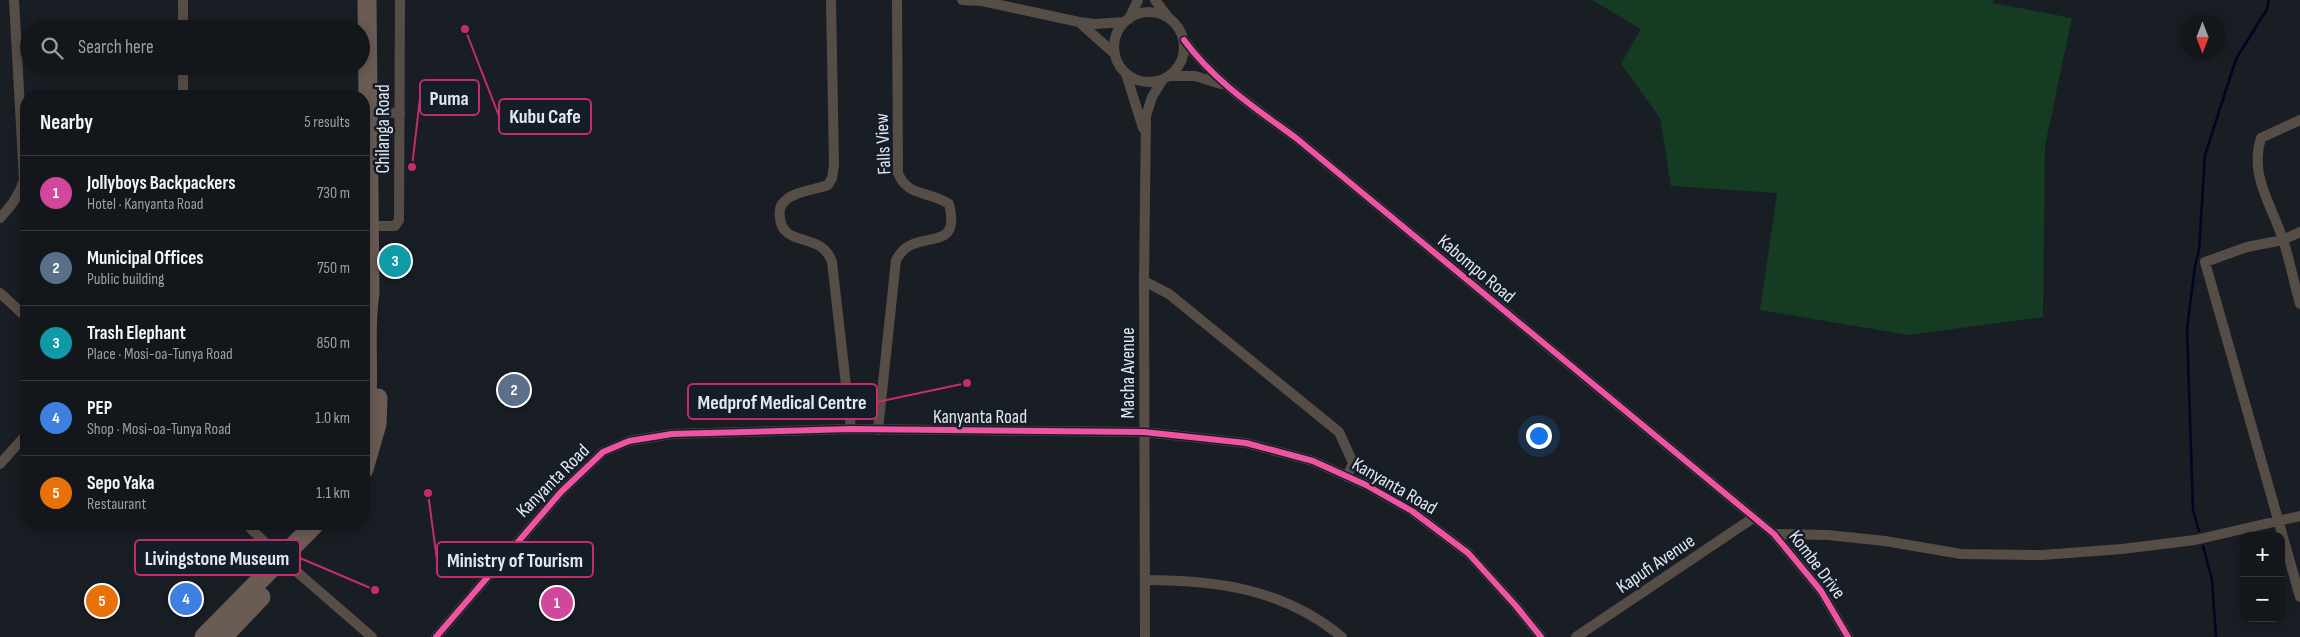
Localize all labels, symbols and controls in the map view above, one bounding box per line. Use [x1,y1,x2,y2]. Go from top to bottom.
north arrow [2180,15,2225,60]
search box [20,20,370,75]
icon: search [38,34,66,62]
text: Search here [78,36,154,59]
callout: Puma [420,80,479,115]
street label: Chilanga Road [372,84,395,174]
text: Puma [429,87,469,111]
callout: Kubu Cafe [499,99,591,134]
text: Kubu Cafe [509,105,581,129]
text: Nearby [40,110,93,135]
street label: Falls View [870,112,897,175]
text: 5 results [304,113,350,132]
text: Jollyboys Backpackers [87,172,235,195]
text: 1 [53,184,59,203]
text: 730 m [317,184,350,203]
text: Hotel · Kanyanta Road [87,195,204,214]
street label: Kabompo Road [1433,230,1520,308]
pin: 3 [379,242,411,280]
text: Municipal Offices [87,247,204,270]
text: 2 [52,259,60,278]
text: 750 m [317,259,350,278]
text: Public building [87,270,164,289]
text: Trash Elephant [87,322,186,345]
street label: Macha Avenue [1117,327,1140,419]
text: 3 [52,334,60,353]
text: 850 m [317,334,350,353]
text: Place · Mosi-oa-Tunya Road [87,345,233,364]
pin: 2 [498,371,530,409]
callout: Medprof Medical Centre [688,384,877,419]
text: Medprof Medical Centre [698,391,866,415]
text: PEP [87,397,112,420]
street label: Kanyanta Road [933,406,1027,429]
text: 4 [52,409,60,428]
text: 1.0 km [315,409,350,428]
text: Shop · Mosi-oa-Tunya Road [87,420,231,439]
your location [1526,423,1552,449]
street label: Kanyanta Road [512,440,594,522]
street label: Kanyanta Road [1348,453,1441,520]
text: Sepo Yaka [87,472,155,495]
text: 5 [52,484,60,503]
text: 1.1 km [316,484,350,503]
text: Restaurant [87,495,146,514]
street label: Kombe Drive [1784,526,1850,604]
street label: Kapufi Avenue [1612,530,1699,599]
map controls [2240,532,2285,622]
button: + [2240,532,2285,577]
callout: Livingstone Museum [135,540,300,575]
callout: Ministry of Tourism [437,542,593,577]
text: Livingstone Museum [145,547,289,571]
text: Ministry of Tourism [447,549,583,573]
button: − [2240,577,2285,622]
pin: 4 [170,580,202,618]
pin: 5 [86,582,118,620]
pin: 1 [541,584,573,622]

